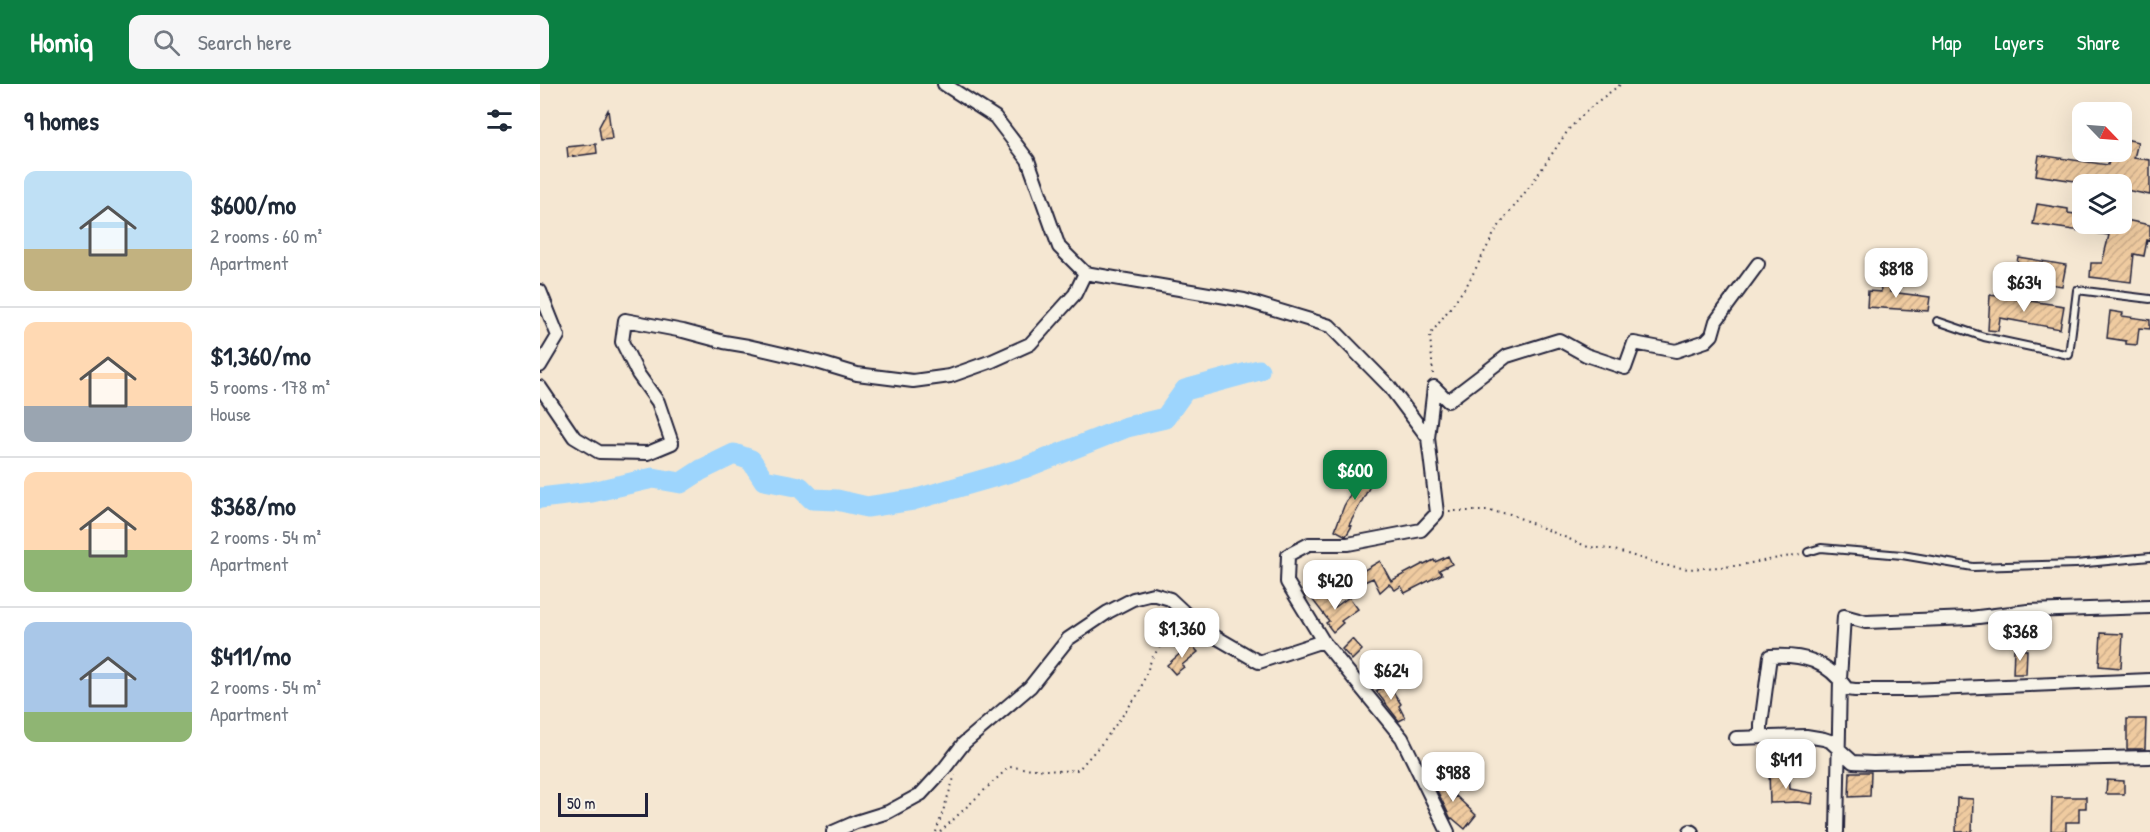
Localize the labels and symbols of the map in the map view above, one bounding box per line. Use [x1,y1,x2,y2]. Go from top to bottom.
north arrow [2072,102,2132,162]
pin: $818 [1860,248,1932,299]
pin: $634 [1988,262,2060,313]
pin: $600 [1319,450,1391,501]
pin: $420 [1299,560,1371,611]
pin: $1,360 [1133,608,1231,659]
pin: $368 [1984,611,2056,662]
pin: $624 [1355,650,1427,701]
pin: $411 [1750,739,1822,790]
pin: $988 [1417,752,1489,803]
scale bar [558,790,648,818]

